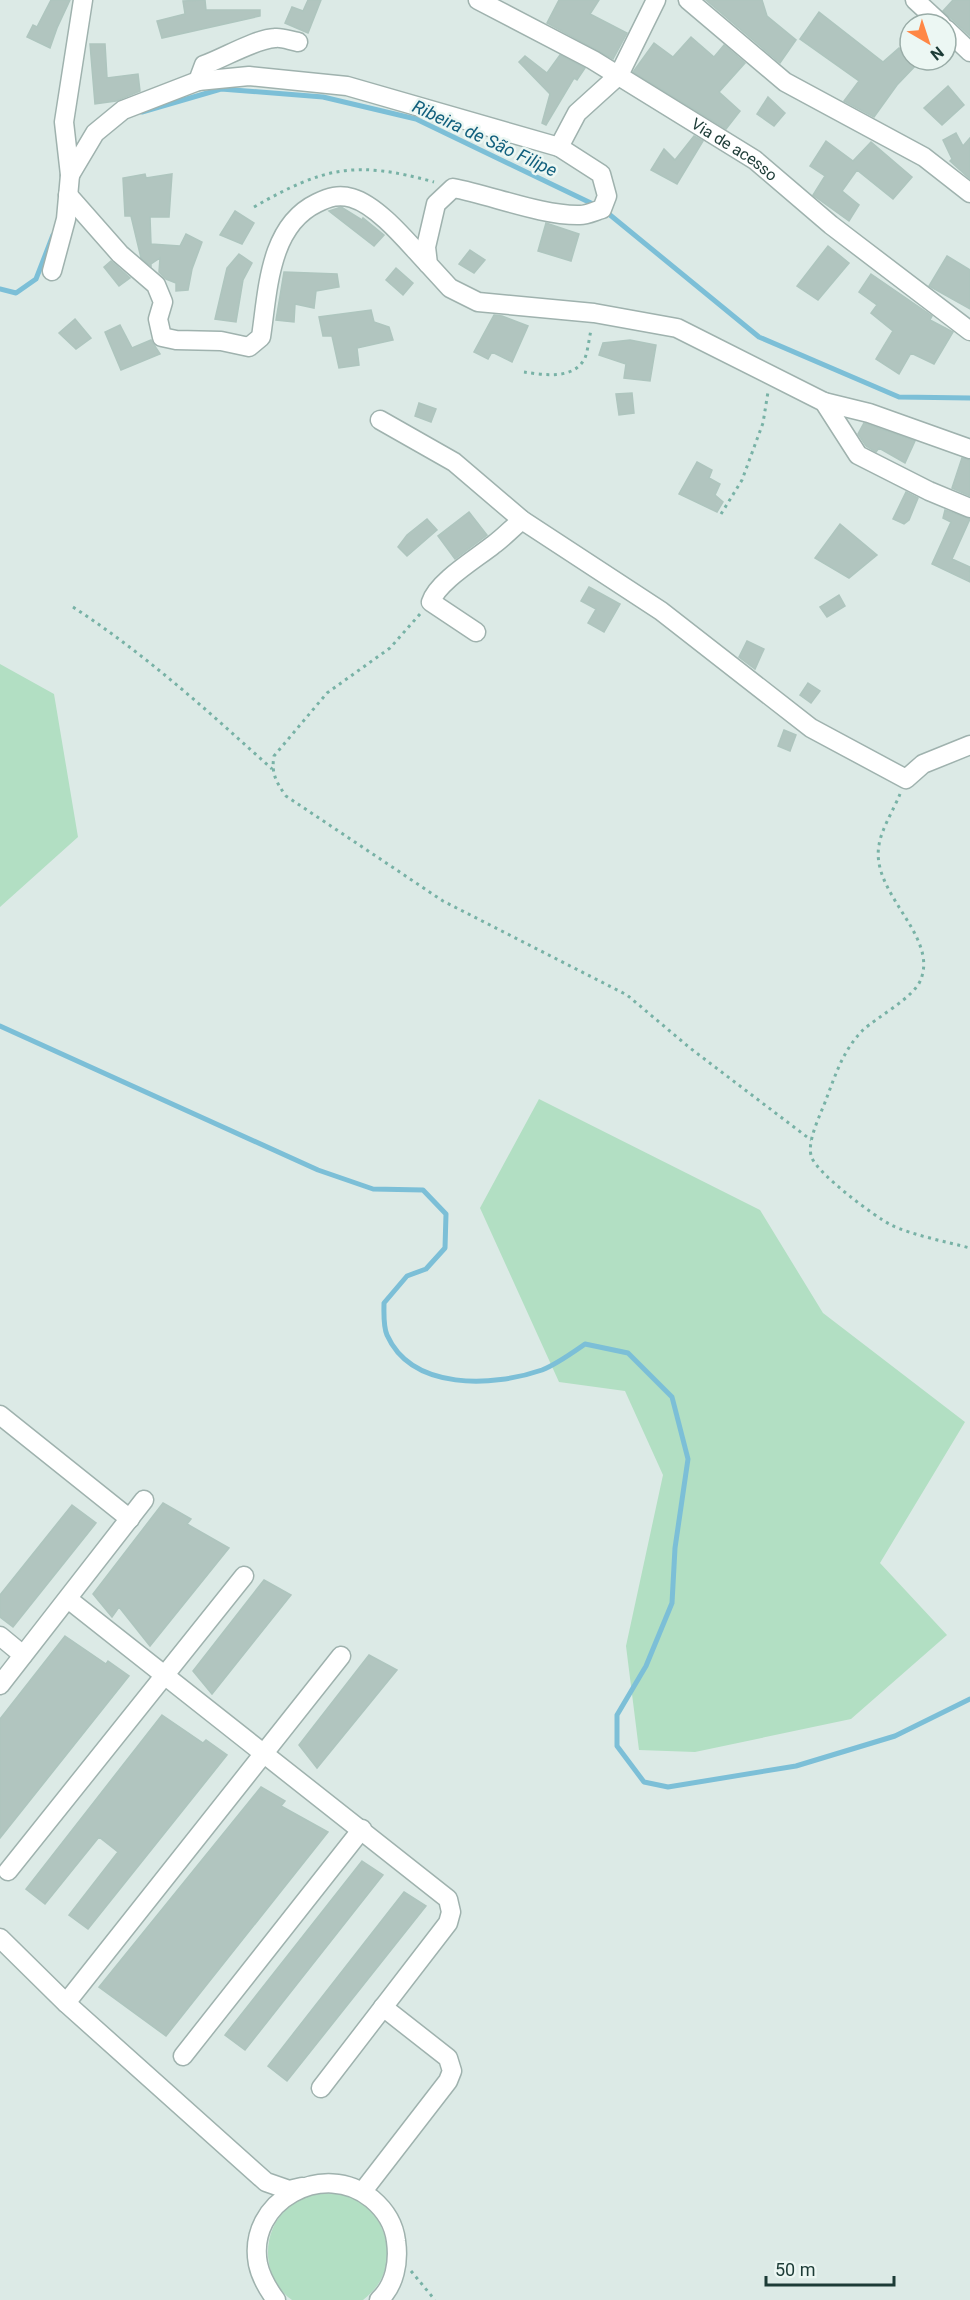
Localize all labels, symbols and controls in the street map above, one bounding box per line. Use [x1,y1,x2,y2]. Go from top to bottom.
north arrow [898,12,958,72]
text: N [927,42,947,64]
water label: Ribeira de São Filipe [409,95,561,181]
street label: Via de acesso [688,114,781,185]
scale bar [766,2249,894,2287]
text: 50 m [775,2259,815,2280]

